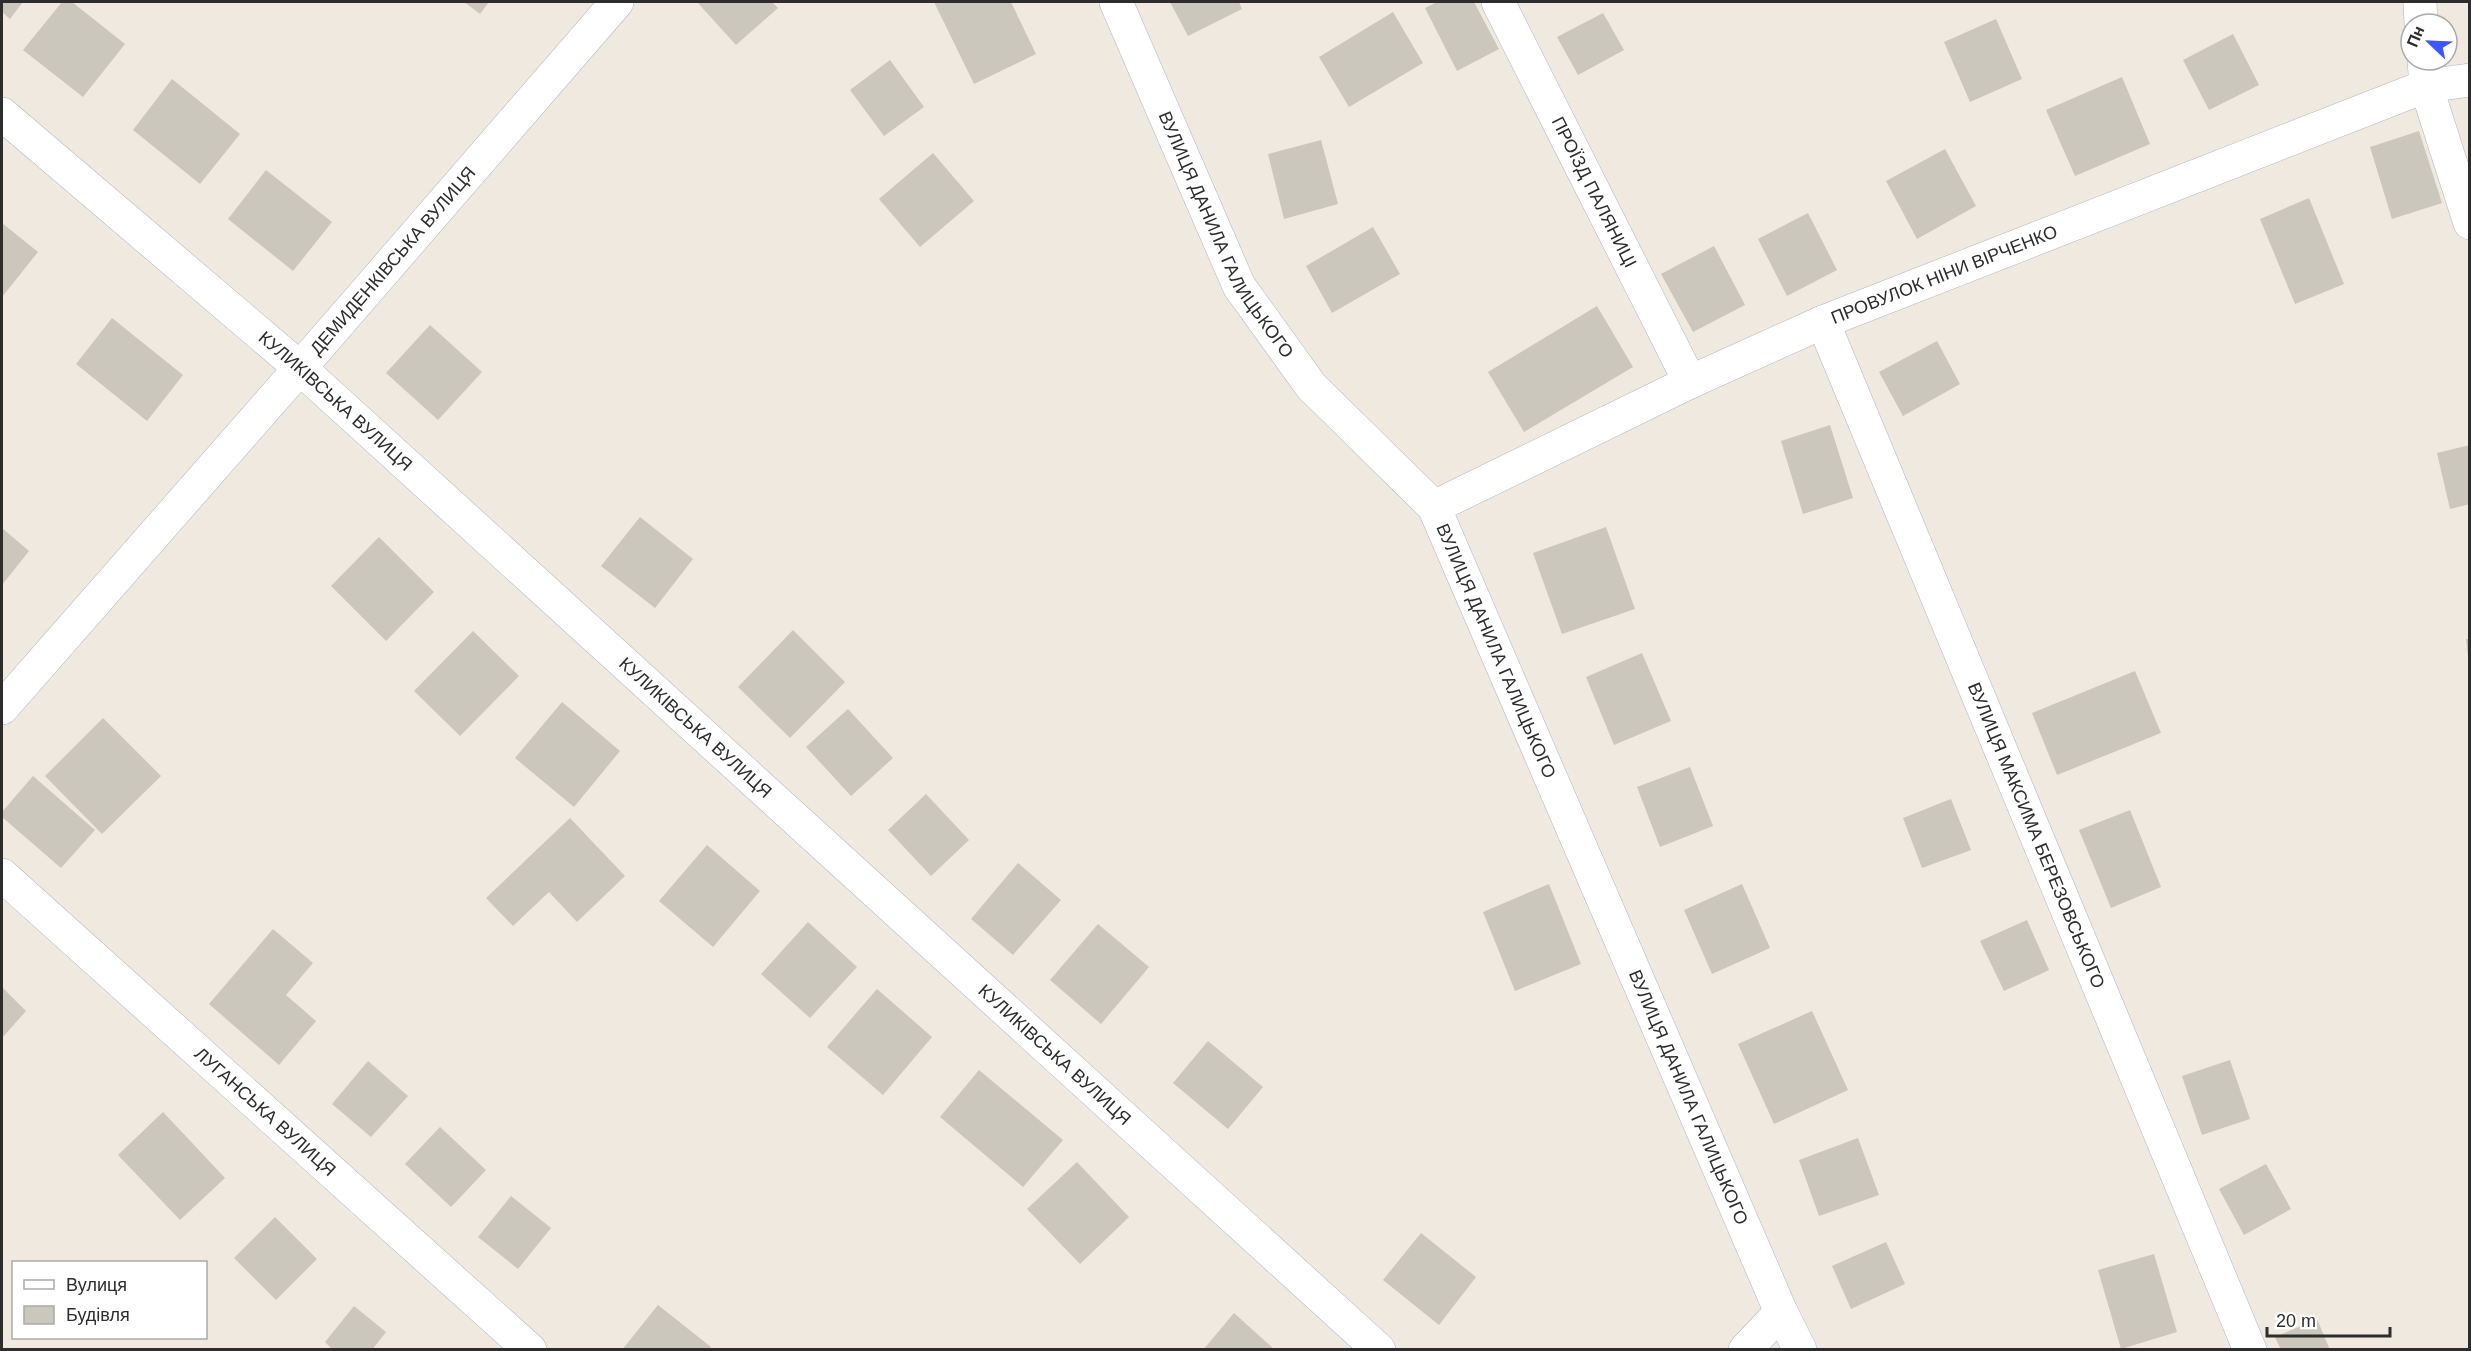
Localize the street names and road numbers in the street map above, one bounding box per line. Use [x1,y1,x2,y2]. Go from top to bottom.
street label: ВУЛИЦЯ ДАНИЛА ГАЛИЦЬКОГО [1155,108,1297,362]
street label: ПРОЇЗД ПАЛЯНИЦІ [1548,113,1640,271]
street label: ДЕМИДЕНКІВСЬКА ВУЛИЦЯ [306,163,480,359]
street label: ПРОВУЛОК НІНИ ВІРЧЕНКО [1828,221,2060,328]
street label: КУЛИКІВСЬКА ВУЛИЦЯ [255,327,416,475]
street label: ВУЛИЦЯ ДАНИЛА ГАЛИЦЬКОГО [1432,521,1560,781]
street label: КУЛИКІВСЬКА ВУЛИЦЯ [615,653,776,802]
street label: ВУЛИЦЯ МАКСИМА БЕРЕЗОВСЬКОГО [1964,680,2109,991]
street label: ВУЛИЦЯ ДАНИЛА ГАЛИЦЬКОГО [1625,967,1752,1228]
street label: КУЛИКІВСЬКА ВУЛИЦЯ [974,981,1135,1129]
street label: ЛУГАНСЬКА ВУЛИЦЯ [191,1043,340,1180]

